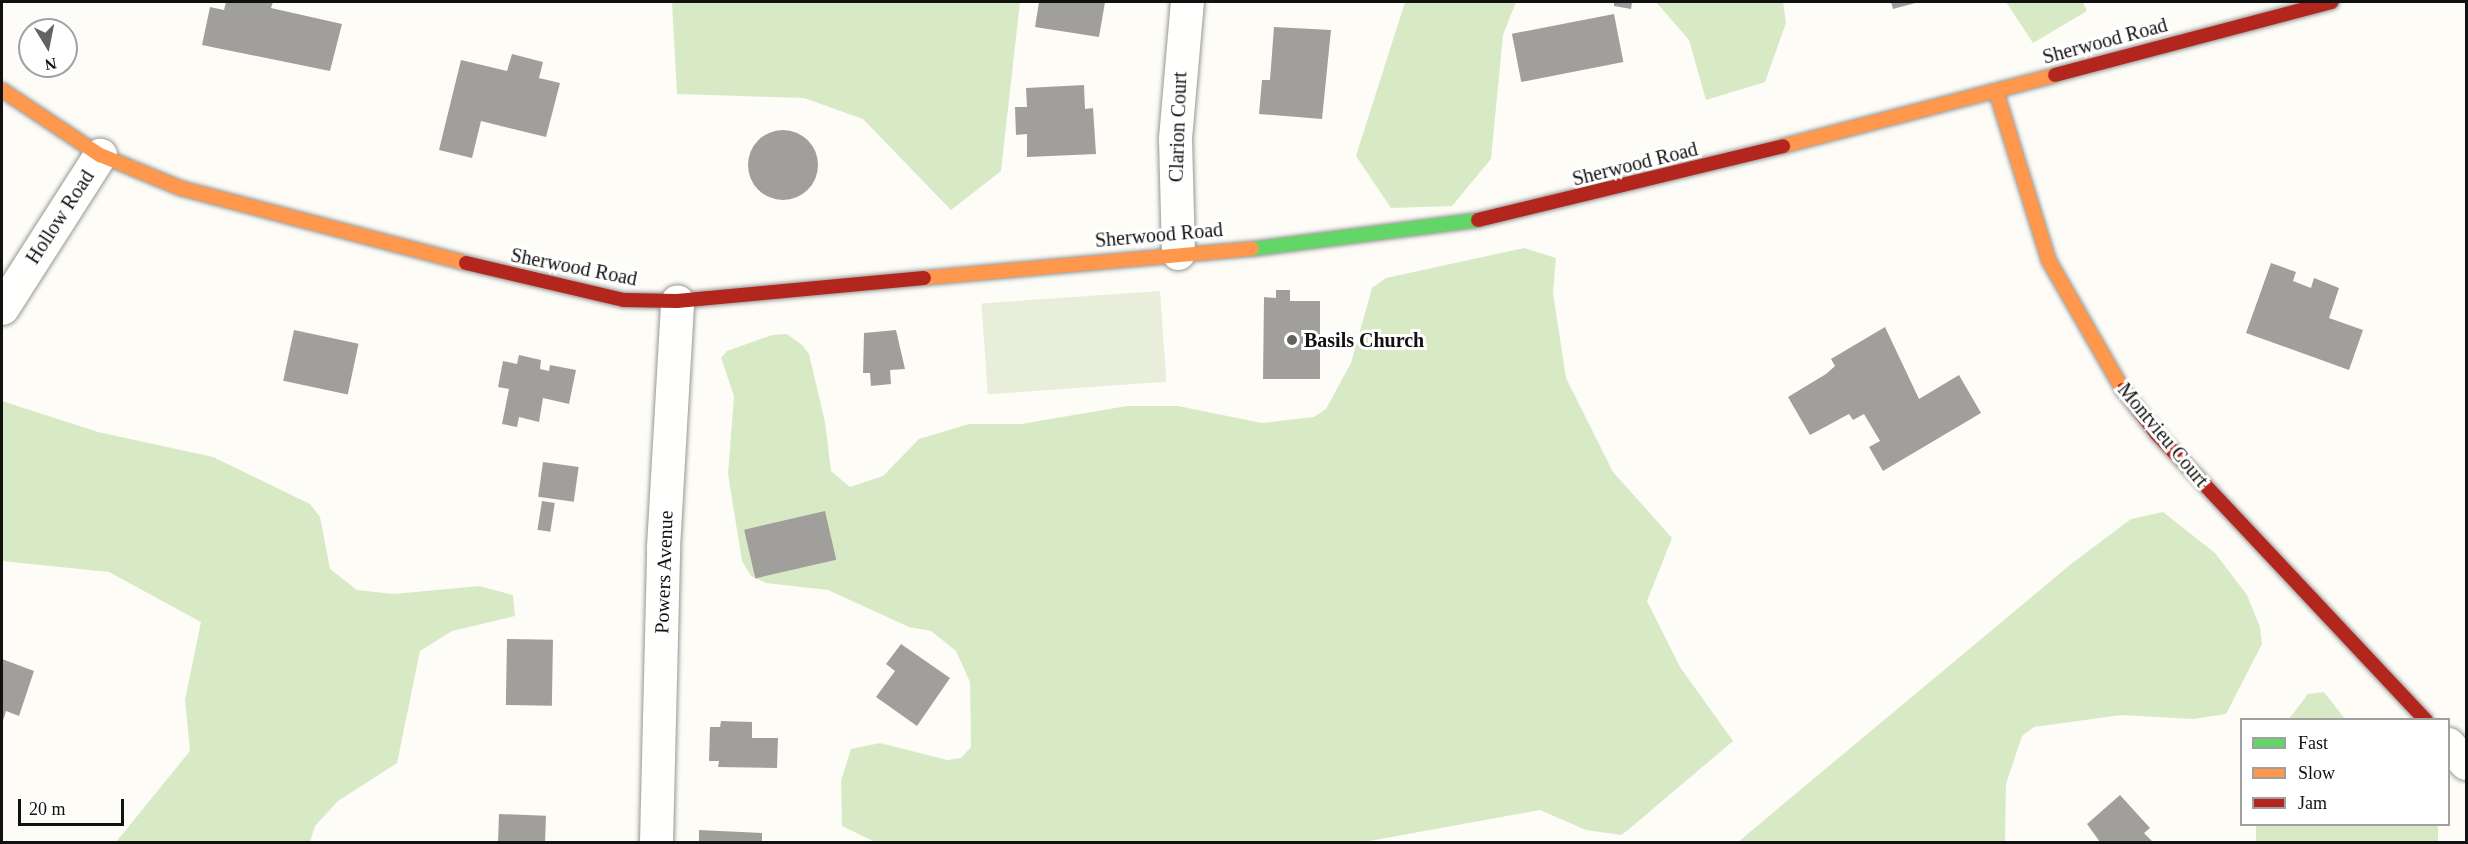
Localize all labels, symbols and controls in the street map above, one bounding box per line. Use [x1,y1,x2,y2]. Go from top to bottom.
street label: Sherwood Road [2040,13,2170,69]
north arrow [18,18,78,78]
text: N [44,55,58,74]
street label: Clarion Court [1164,71,1192,183]
street label: Sherwood Road [1570,137,1700,191]
street label: Hollow Road [21,166,99,268]
street label: Sherwood Road [1094,217,1224,253]
street label: Sherwood Road [509,243,639,291]
place label: Basils Church [1304,328,1424,352]
marker: Basils Church [1285,333,1299,347]
street label: Montvieu Court [2113,378,2213,492]
street label: Powers Avenue [650,509,678,635]
legend [2240,718,2450,826]
text: Fast [2298,733,2328,753]
text: Slow [2298,763,2335,783]
scale bar [21,787,128,825]
text: Jam [2298,793,2327,813]
text: 20 m [29,799,66,819]

